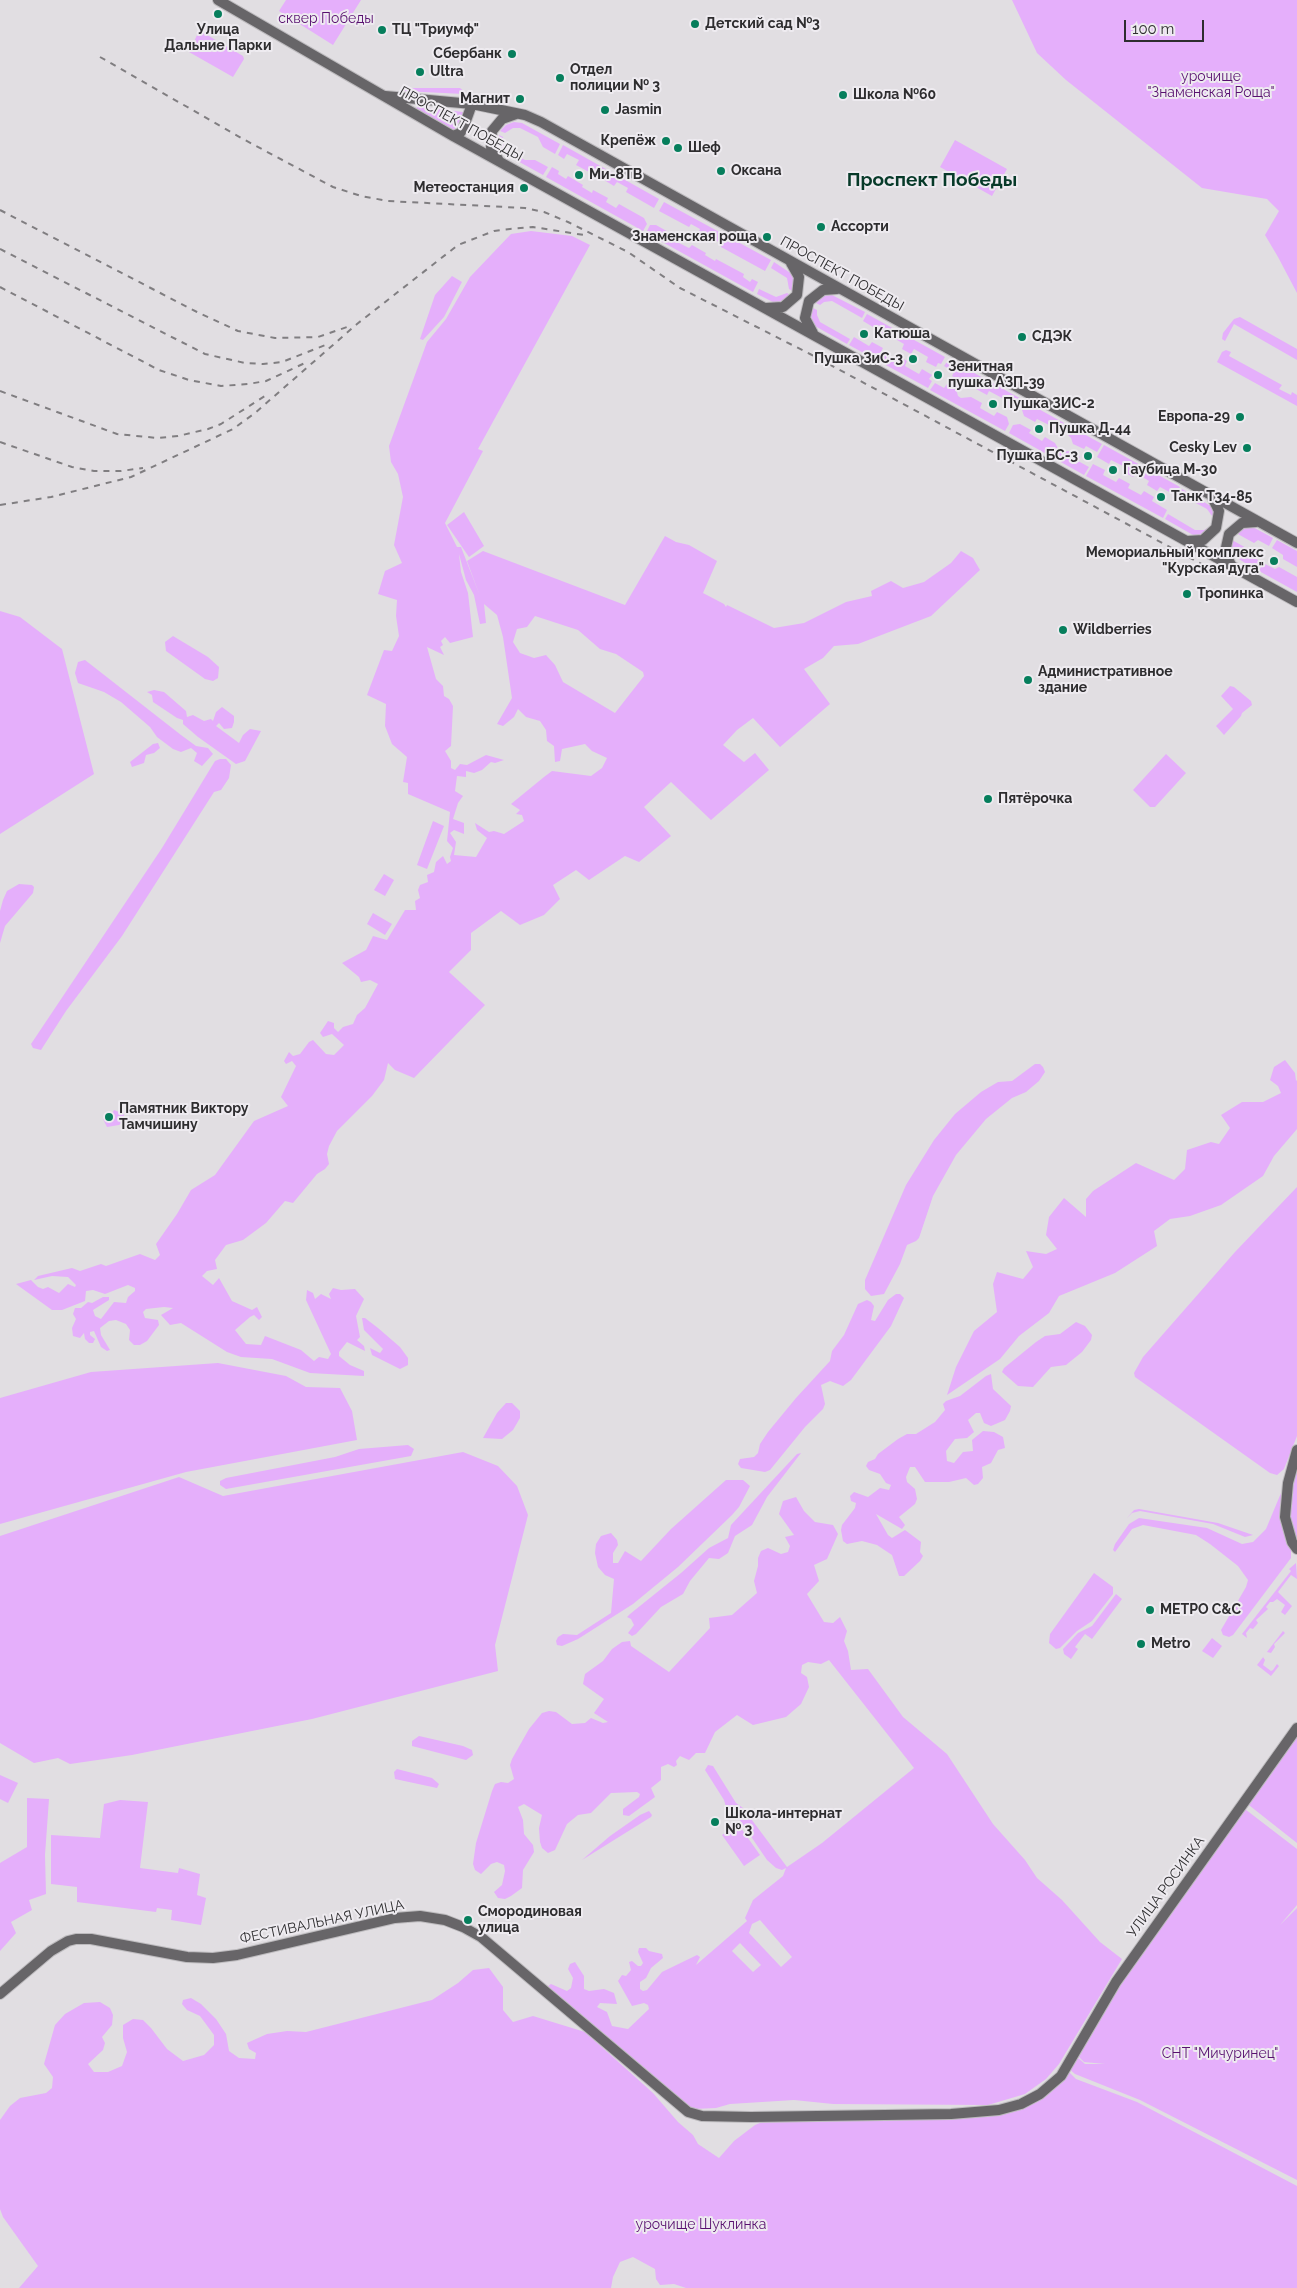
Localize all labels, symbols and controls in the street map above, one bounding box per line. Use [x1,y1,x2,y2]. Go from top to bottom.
marker: Улица Дальние Парки [212,8,224,20]
scale bar [1127,10,1207,42]
park label: сквер Победы [278,11,374,27]
place label: Детский сад №3 [705,16,820,32]
marker: Детский сад №3 [689,18,701,30]
text: 100 m [1132,20,1174,38]
place label: Улица Дальние Парки [164,22,272,54]
place label: ТЦ "Триумф" [392,22,479,38]
marker: ТЦ "Триумф" [376,24,388,36]
place label: Сбербанк [433,46,502,62]
marker: Сбербанк [506,48,518,60]
place label: Отдел полиции № 3 [570,62,660,94]
place label: Ultra [430,64,464,80]
marker: Ultra [414,66,426,78]
park label: урочище "Знаменская Роща" [1147,69,1275,102]
marker: Отдел полиции № 3 [554,72,566,84]
street label: ПРОСПЕКТ ПОБЕДЫ [396,83,526,165]
place label: Школа №60 [853,87,936,103]
marker: Школа №60 [837,89,849,101]
place label: Магнит [460,91,510,107]
marker: Магнит [514,93,526,105]
place label: Jasmin [615,102,662,118]
marker: Jasmin [599,104,611,116]
place label: Крепёж [600,133,656,149]
marker: Крепёж [660,135,672,147]
place label: Шеф [688,140,721,156]
marker: Шеф [672,142,684,154]
place label: Оксана [731,163,782,179]
marker: Оксана [715,165,727,177]
place label: Ми-8ТВ [589,167,642,183]
marker: Ми-8ТВ [573,169,585,181]
district label: Проспект Победы [847,169,1017,191]
place label: Метеостанция [413,180,514,196]
marker: Метеостанция [518,182,530,194]
place label: Ассорти [831,219,889,235]
marker: Ассорти [815,221,827,233]
place label: Знаменская роща [632,229,757,245]
marker: Знаменская роща [761,231,773,243]
street label: ПРОСПЕКТ ПОБЕДЫ [777,233,907,315]
place label: Катюша [874,326,930,342]
marker: Катюша [858,328,870,340]
place label: СДЭК [1032,329,1072,345]
marker: СДЭК [1016,331,1028,343]
place label: Пушка ЗиС-3 [814,351,903,367]
marker: Пушка ЗиС-3 [907,353,919,365]
place label: Зенитная пушка АЗП-39 [948,359,1045,392]
marker: Зенитная пушка АЗП-39 [932,369,944,381]
place label: Пушка ЗИС-2 [1003,396,1095,412]
marker: Пушка ЗИС-2 [987,398,999,410]
place label: Европа-29 [1158,409,1230,425]
marker: Европа-29 [1234,411,1246,423]
place label: Пушка Д-44 [1049,421,1131,437]
marker: Пушка Д-44 [1033,423,1045,435]
place label: Cesky Lev [1169,440,1237,456]
marker: Cesky Lev [1241,442,1253,454]
place label: Пушка БС-3 [997,448,1078,464]
marker: Пушка БС-3 [1082,450,1094,462]
place label: Гаубица М-30 [1123,462,1217,478]
marker: Гаубица М-30 [1107,464,1119,476]
place label: Танк Т34-85 [1171,489,1252,505]
marker: Танк Т34-85 [1155,491,1167,503]
place label: Мемориальный комплекс "Курская дуга" [1086,545,1264,578]
marker: Мемориальный комплекс "Курская дуга" [1268,555,1280,567]
place label: Тропинка [1197,586,1264,602]
marker: Тропинка [1181,588,1193,600]
place label: Wildberries [1073,622,1152,638]
marker: Wildberries [1057,624,1069,636]
place label: Административное здание [1038,664,1173,696]
marker: Административное здание [1022,674,1034,686]
place label: Пятёрочка [998,791,1072,807]
marker: Пятёрочка [982,793,994,805]
place label: Памятник Виктору Тамчишину [119,1101,248,1134]
marker: Памятник Виктору Тамчишину [103,1111,115,1123]
place label: МЕТРО С&С [1160,1602,1241,1618]
marker: МЕТРО С&С [1144,1604,1156,1616]
place label: Metro [1151,1636,1190,1652]
marker: Metro [1135,1638,1147,1650]
place label: Школа-интернат № 3 [725,1806,842,1838]
marker: Школа-интернат № 3 [709,1816,721,1828]
street label: УЛИЦА РОСИНКА [1124,1833,1208,1941]
street label: ФЕСТИВАЛЬНАЯ УЛИЦА [238,1896,406,1948]
place label: Смородиновая улица [478,1904,582,1936]
marker: Смородиновая улица [462,1914,474,1926]
park label: СНТ "Мичуринец" [1162,2046,1278,2062]
park label: урочище Шуклинка [636,2217,766,2233]

